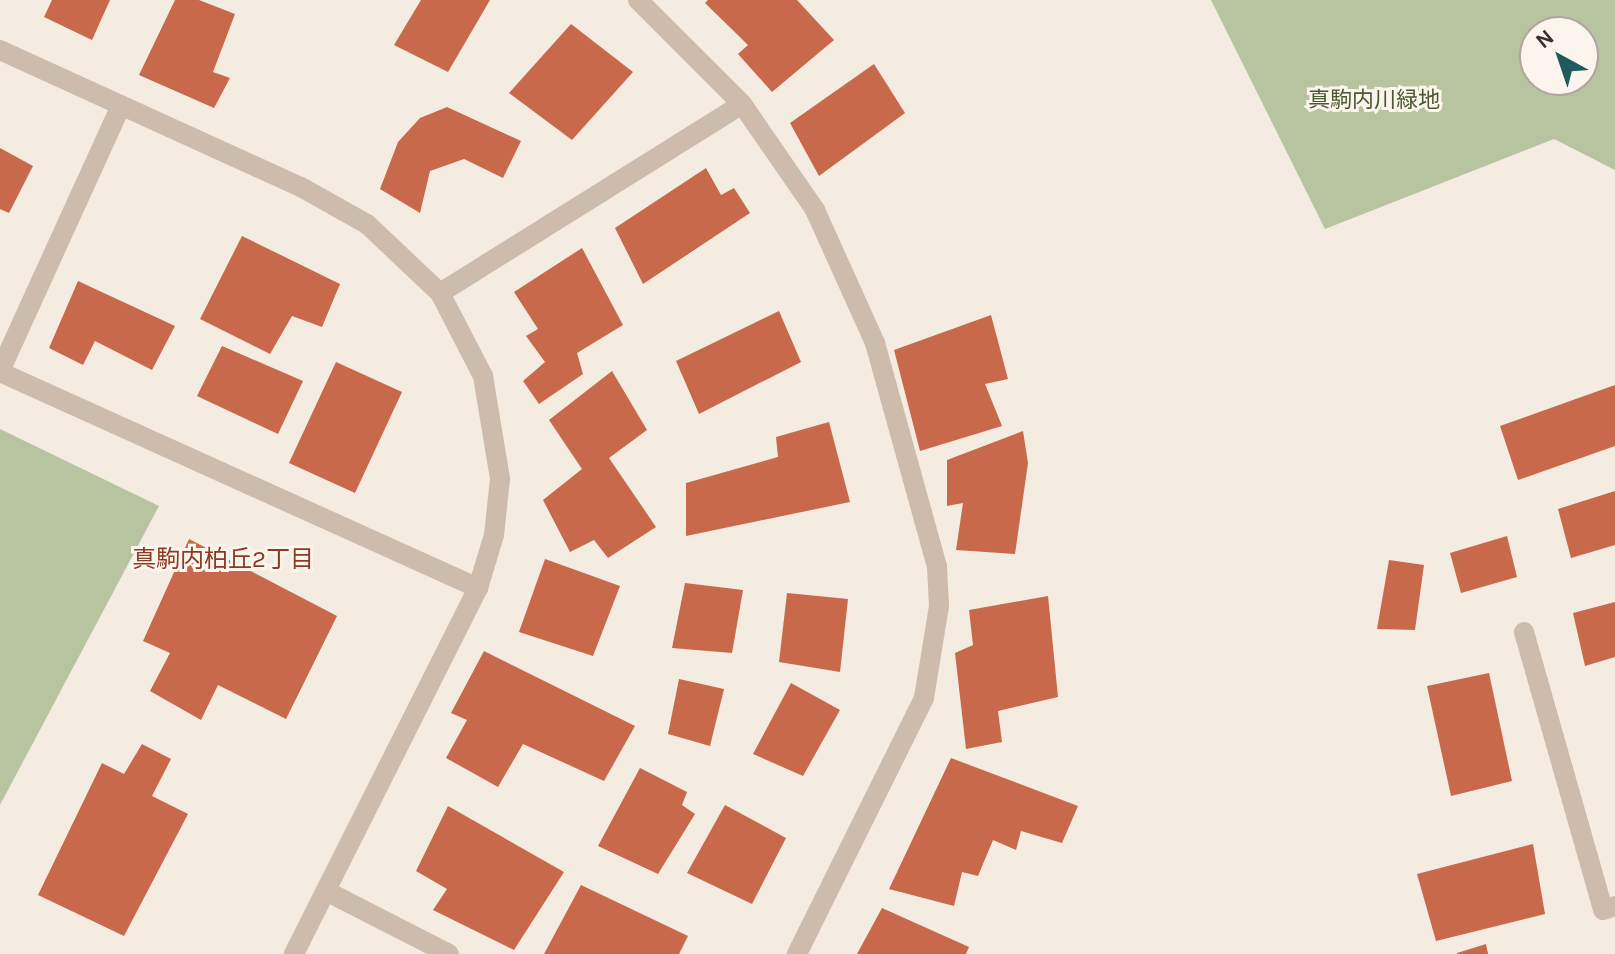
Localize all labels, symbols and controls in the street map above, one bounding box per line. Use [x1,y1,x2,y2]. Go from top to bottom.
north arrow [1519,16,1599,96]
text: N [1530,24,1559,54]
park label: 真駒内川緑地 [1308,88,1440,114]
district label: 真駒内柏丘2丁目 [132,546,314,574]

